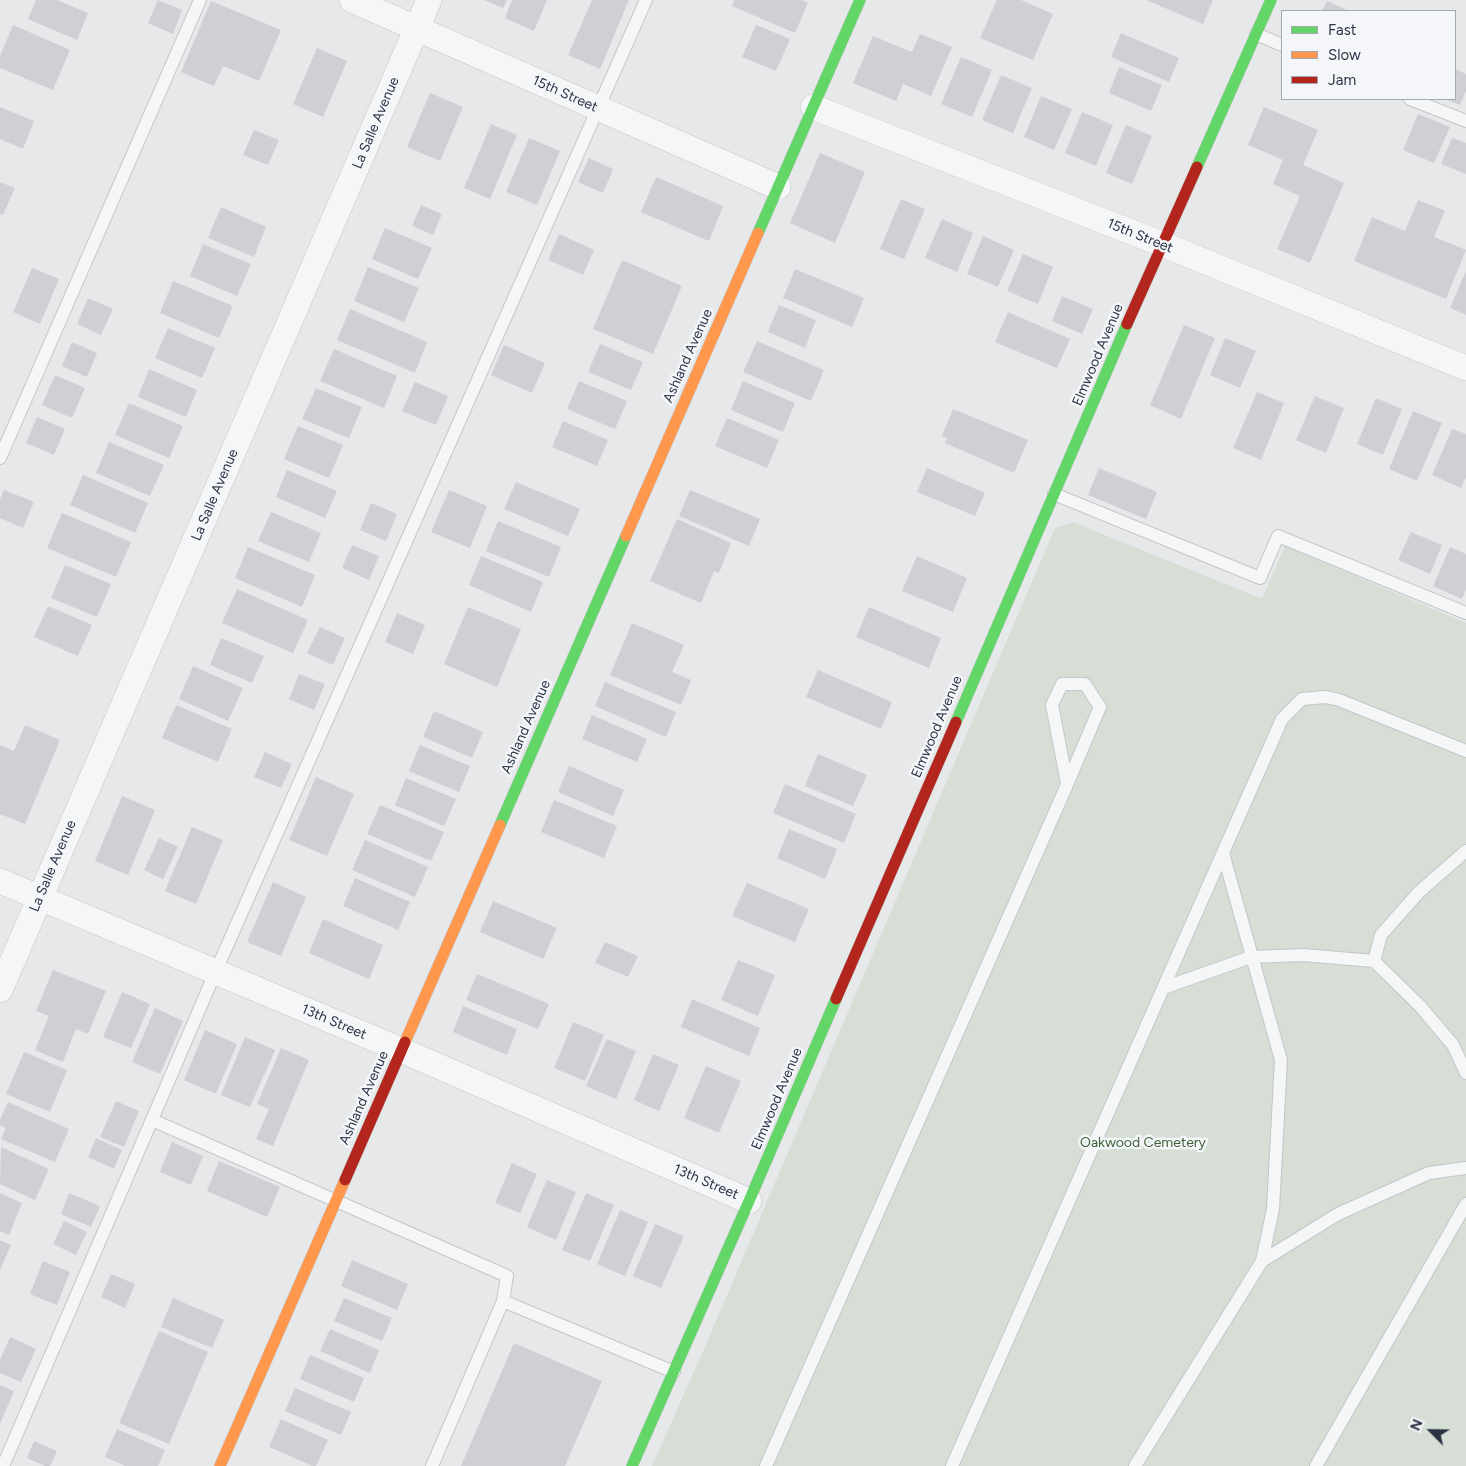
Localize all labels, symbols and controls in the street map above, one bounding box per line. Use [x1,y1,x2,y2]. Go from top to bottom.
legend [1281,10,1456,100]
text: Fast [1328,21,1356,39]
text: Slow [1328,46,1361,64]
text: Jam [1328,71,1356,89]
street label: 15th Street [530,72,600,116]
street label: La Salle Avenue [349,75,403,171]
street label: 15th Street [1105,215,1175,257]
street label: Elmwood Avenue [1069,301,1127,409]
street label: Ashland Avenue [660,307,716,405]
street label: La Salle Avenue [188,447,242,543]
street label: Elmwood Avenue [908,673,966,781]
street label: Ashland Avenue [498,678,554,776]
street label: La Salle Avenue [26,818,80,914]
street label: 13th Street [299,1001,369,1043]
street label: Elmwood Avenue [748,1045,806,1153]
street label: Ashland Avenue [336,1049,392,1147]
park label: Oakwood Cemetery [1080,1135,1206,1151]
street label: 13th Street [671,1161,741,1203]
north arrow [1406,1406,1456,1456]
text: N [1407,1417,1427,1433]

